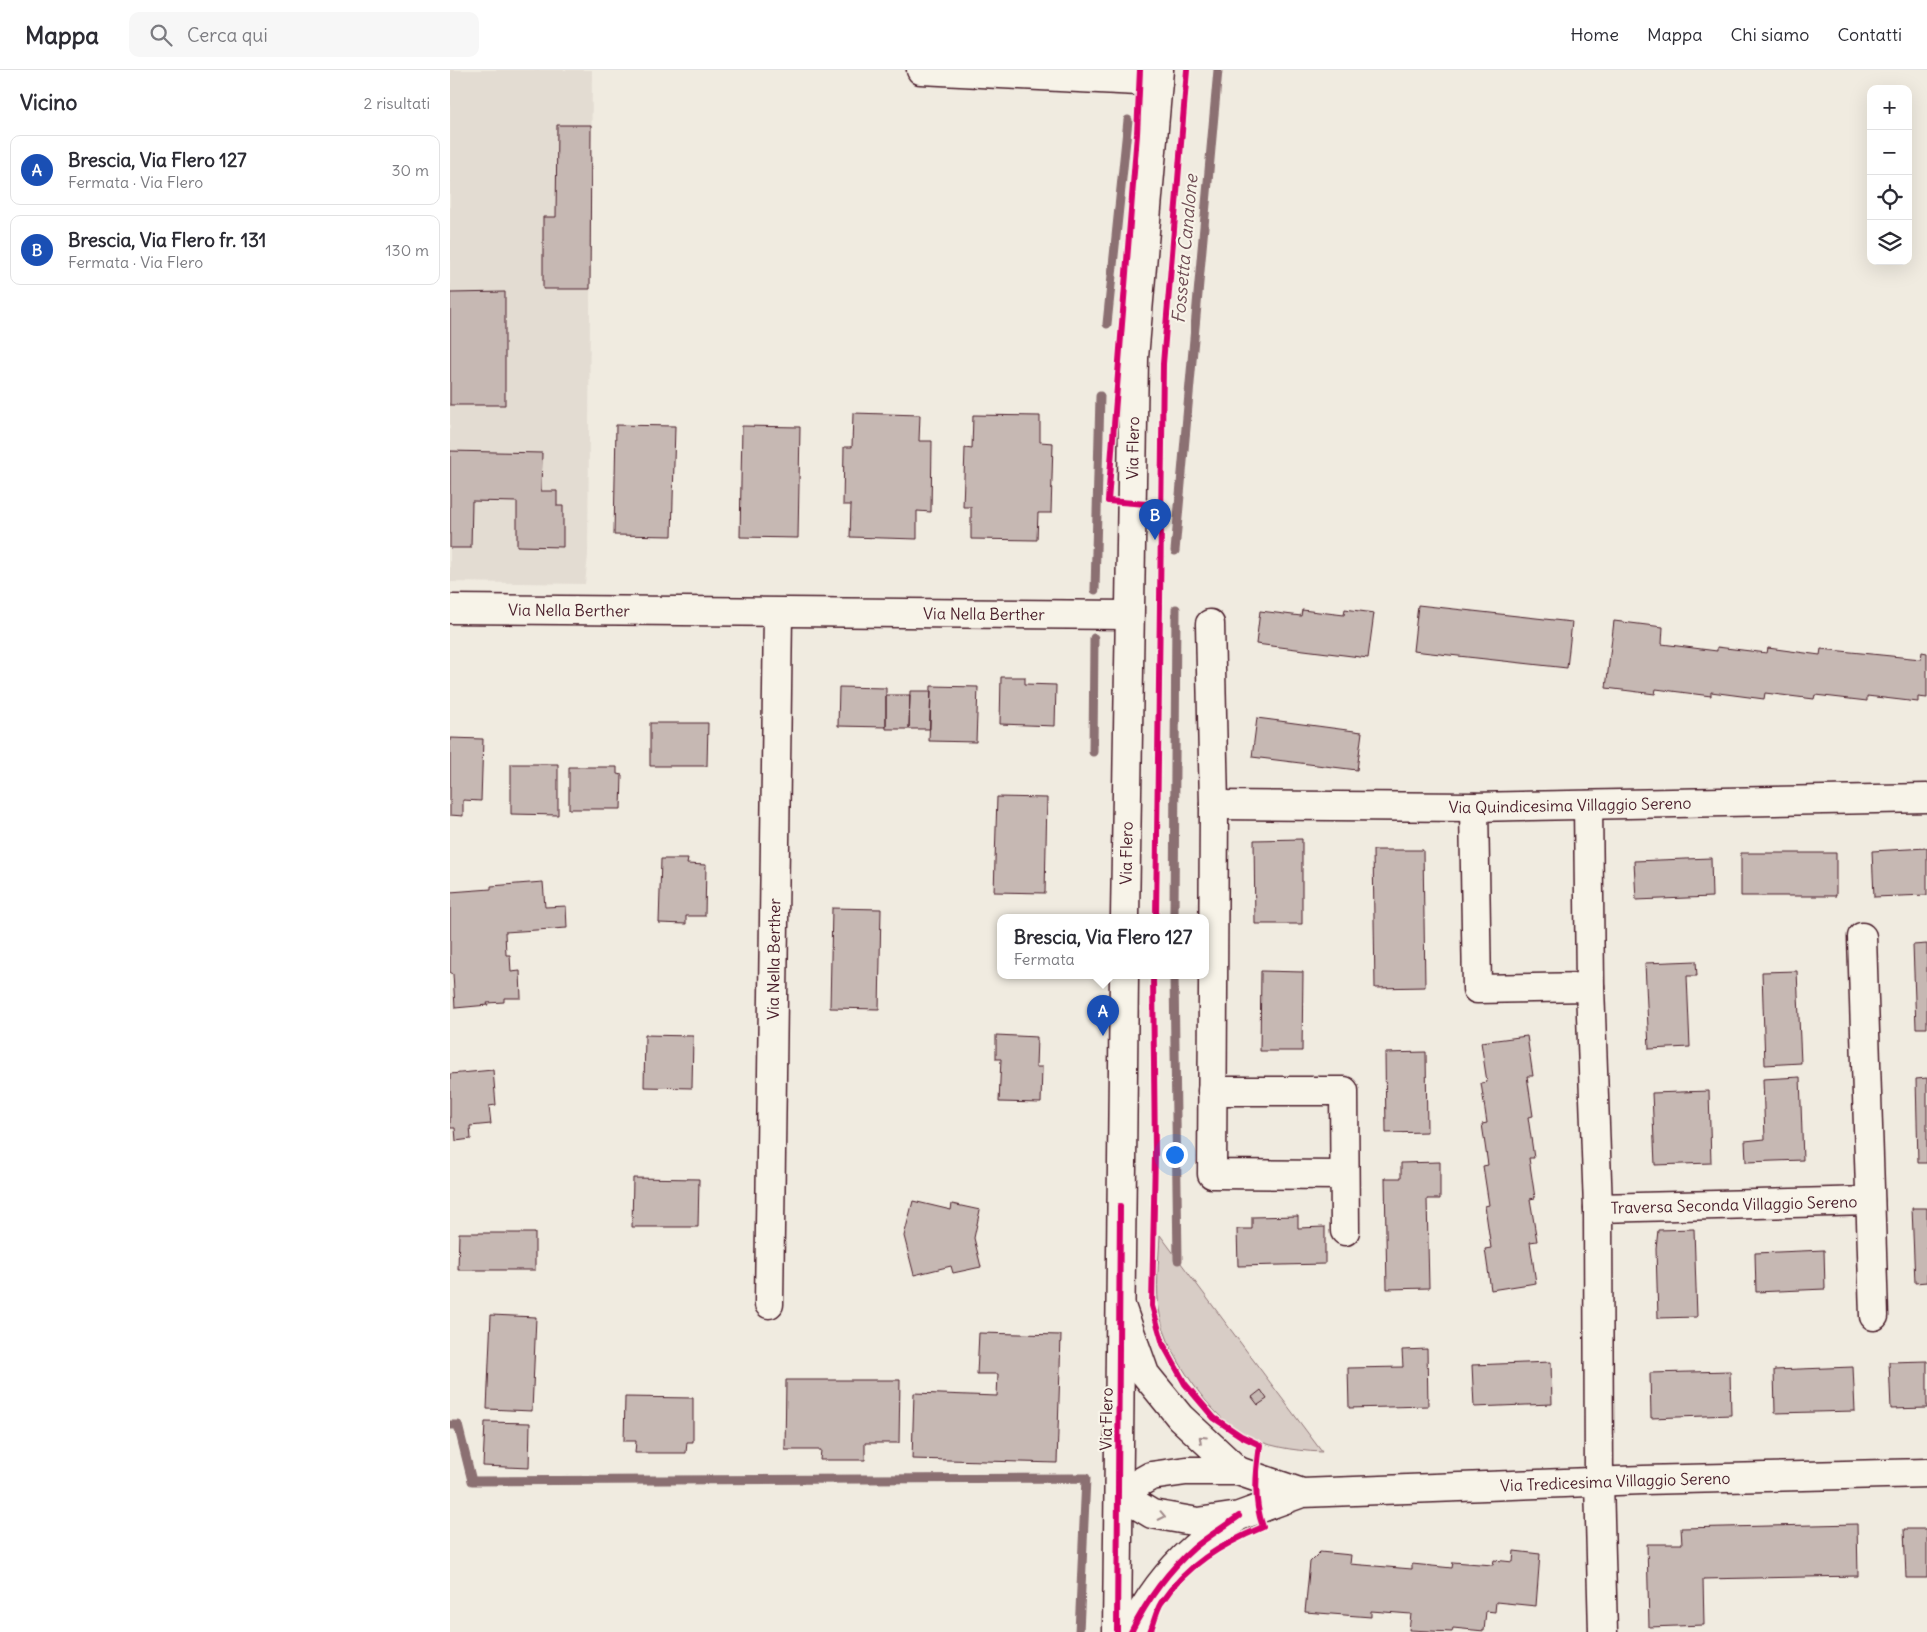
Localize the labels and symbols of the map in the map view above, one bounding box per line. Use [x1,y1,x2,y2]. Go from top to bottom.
water label: Fossetta Canalone [1167,172,1203,324]
street label: Via Flero [1122,416,1143,480]
pin: B [1139,499,1171,540]
street label: Via Nella Berther [508,600,630,621]
street label: Via Nella Berther [923,603,1045,624]
street label: Via Quindicesima Villaggio Sereno [1448,793,1692,817]
street label: Via Flero [1116,821,1137,885]
street label: Via Nella Berther [763,898,784,1020]
pin: A [1087,995,1119,1036]
your location [1162,1142,1188,1168]
street label: Traversa Seconda Villaggio Sereno [1610,1191,1858,1218]
street label: Via Flero [1095,1387,1117,1451]
one-way arrow [1199,1436,1208,1445]
street label: Via Tredicesima Villaggio Sereno [1500,1468,1731,1495]
one-way arrow [1157,1510,1166,1521]

